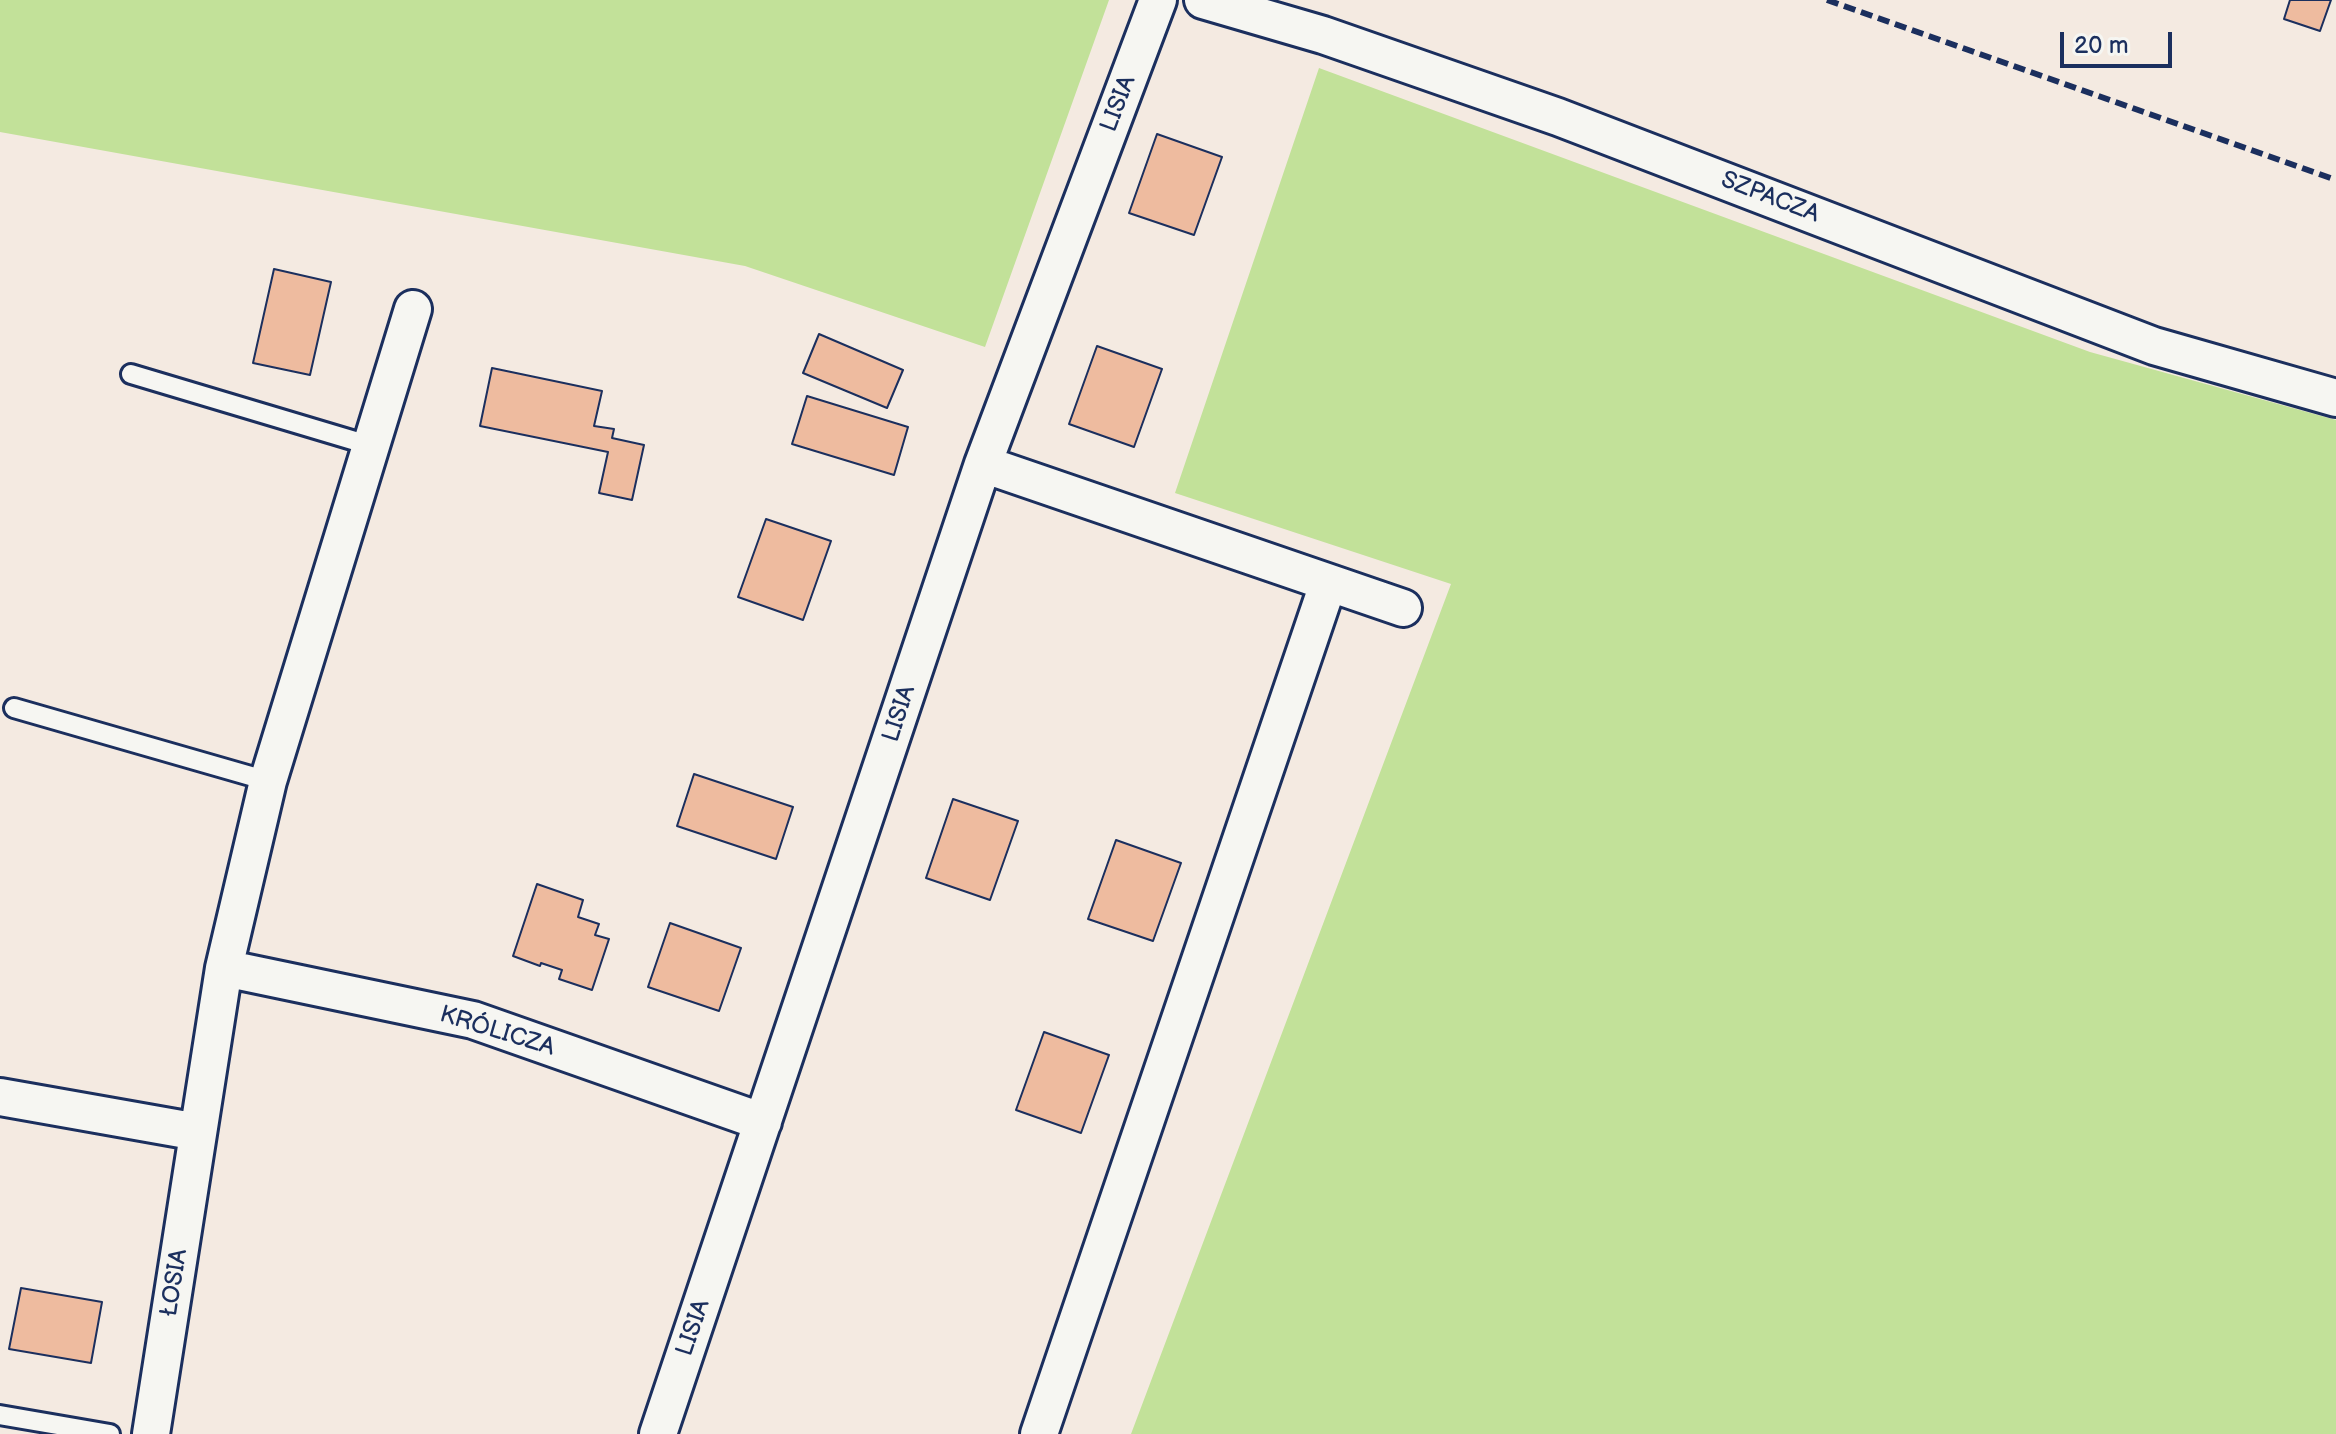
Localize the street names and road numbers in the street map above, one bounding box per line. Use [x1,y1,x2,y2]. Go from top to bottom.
street label: LISIA [1095,72,1143,136]
street label: SZPACZA [1717,166,1823,230]
street label: LISIA [877,682,923,746]
street label: KRÓLICZA [436,1001,558,1063]
street label: ŁOSIA [155,1247,195,1319]
street label: LISIA [671,1296,717,1360]

